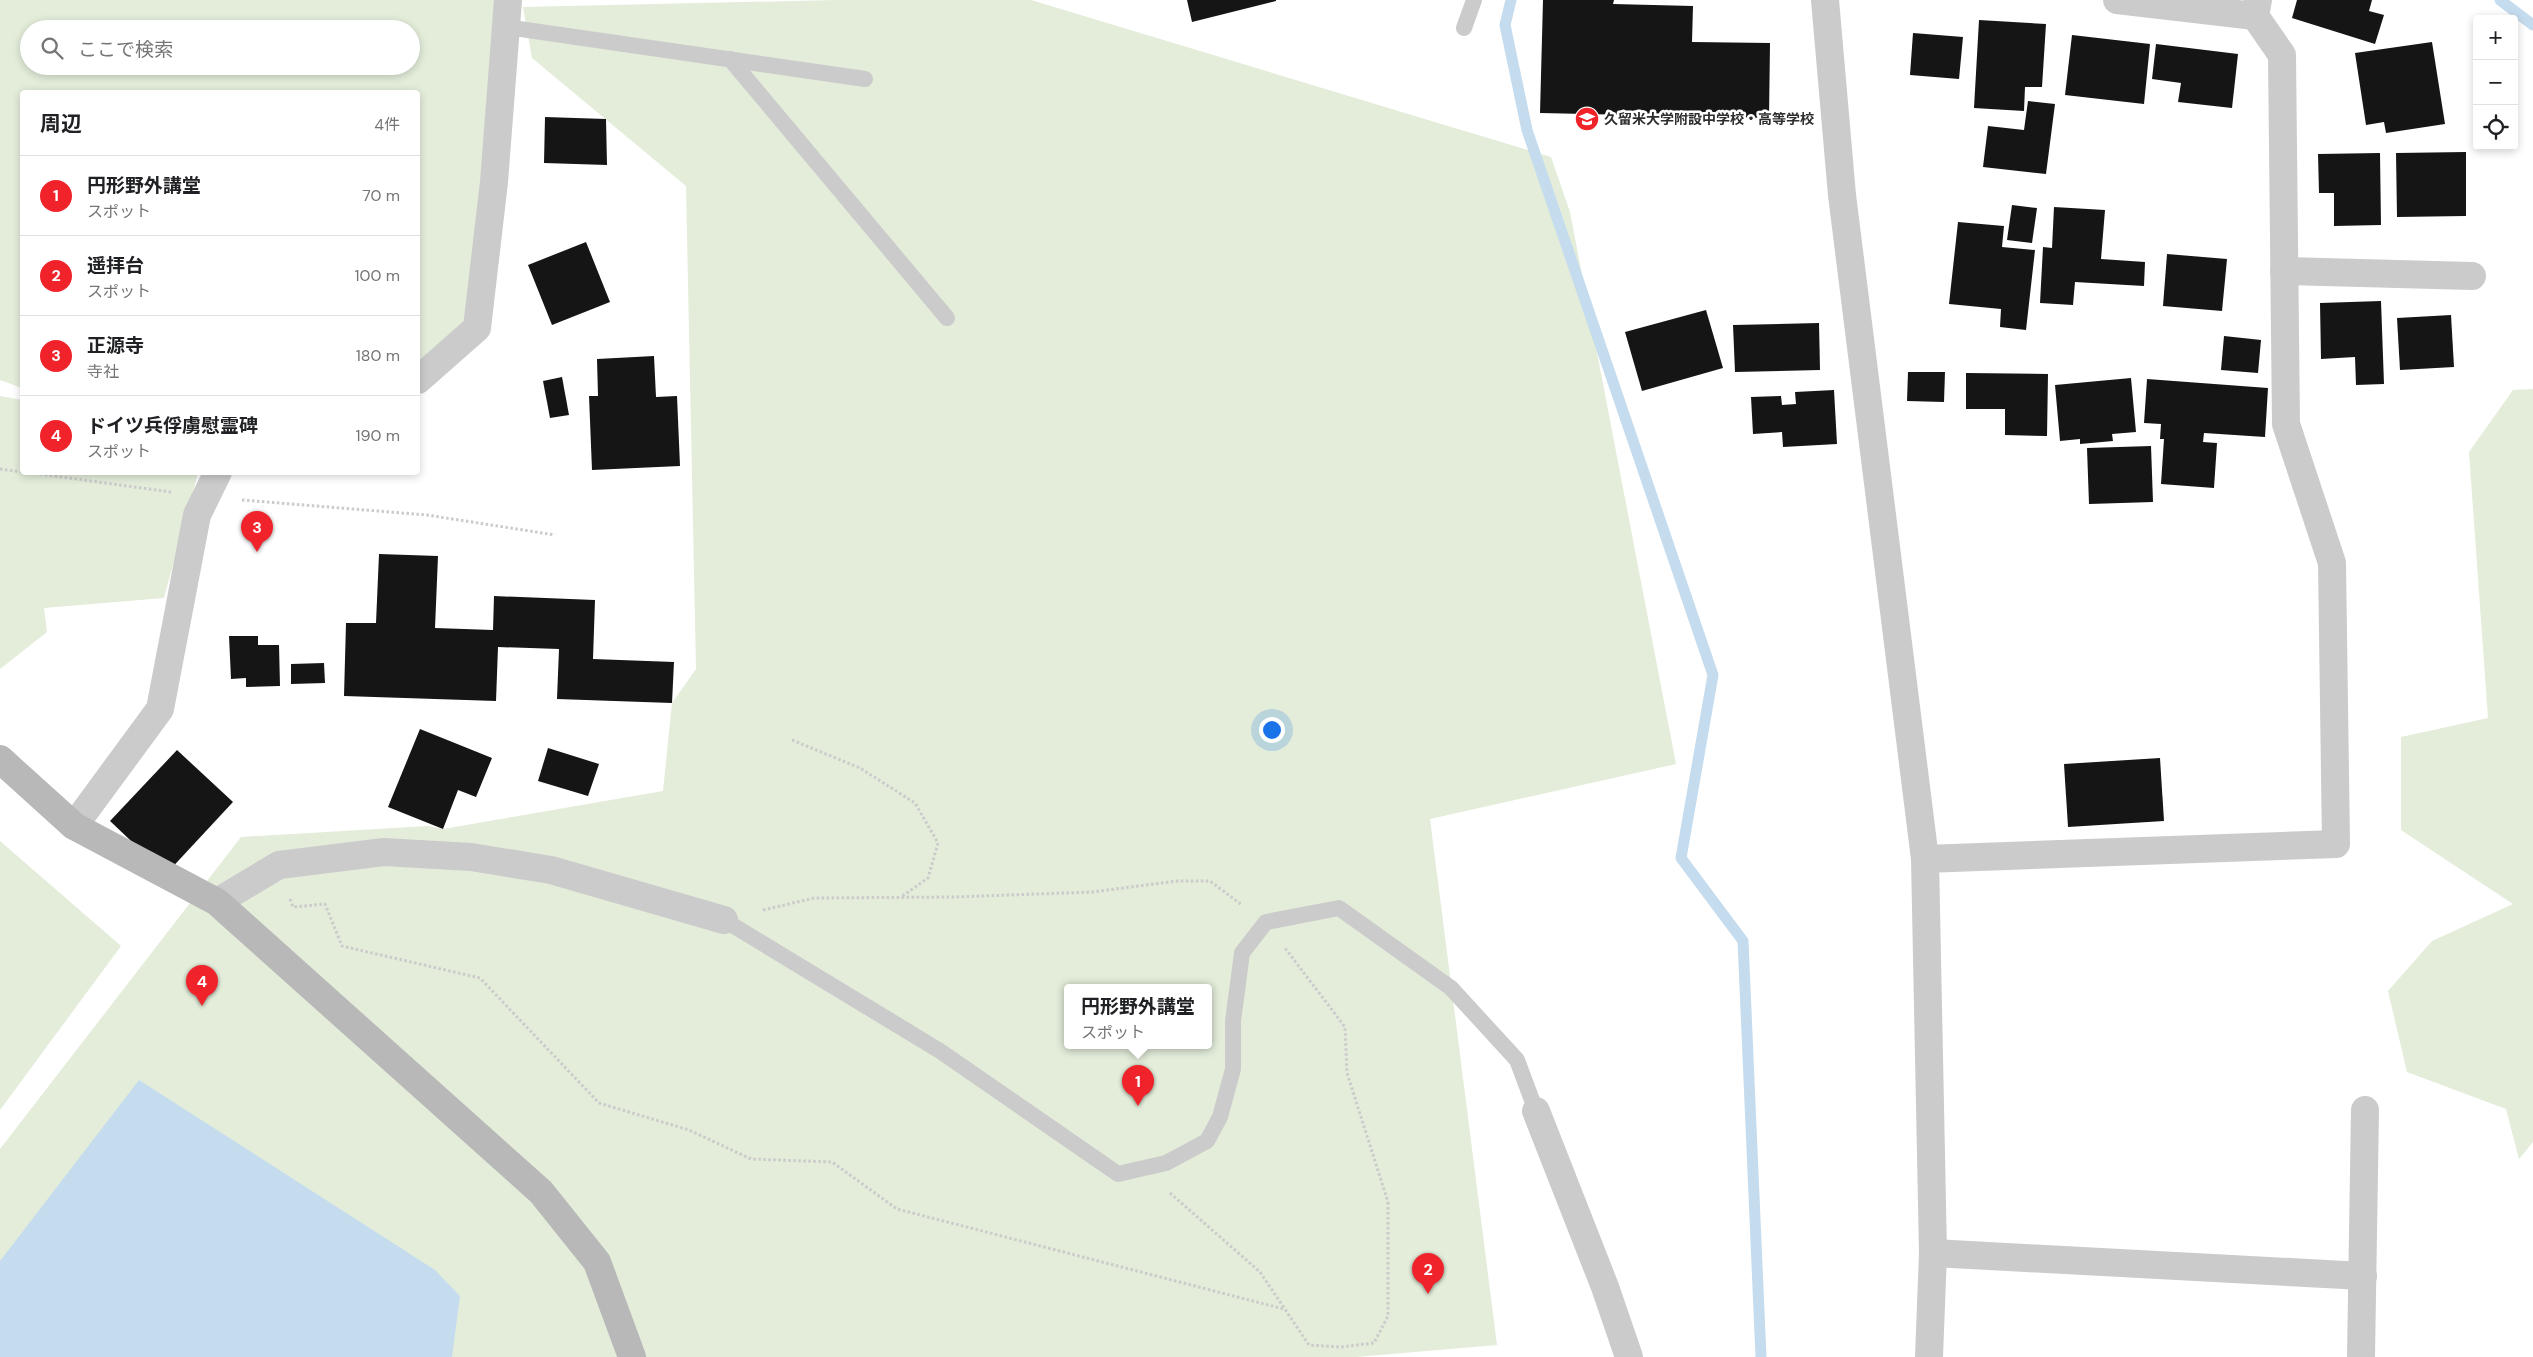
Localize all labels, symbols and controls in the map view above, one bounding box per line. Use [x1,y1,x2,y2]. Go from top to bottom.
map controls [2473,15,2518,150]
button: + [2473,15,2518,60]
search box [20,20,420,75]
icon: search [38,34,66,62]
text: ここで検索 [78,37,173,62]
button: − [2473,60,2518,105]
button: locate [2473,105,2518,150]
school or university icon: 久留米大学附設中学校・高等学校 [1574,106,1600,132]
text: 周辺 [40,110,82,138]
place label: 久留米大学附設中学校・高等学校 [1604,110,1814,128]
text: 4件 [374,114,400,135]
text: 円形野外講堂 [87,173,201,198]
text: 1 [53,185,59,206]
text: 70 m [362,185,400,206]
text: スポット [87,201,151,222]
text: 遥拝台 [87,253,144,278]
text: 2 [51,265,61,286]
text: 100 m [355,265,400,286]
text: スポット [87,281,151,302]
text: 正源寺 [87,333,144,358]
text: 3 [51,345,61,366]
text: 180 m [356,345,400,366]
text: 寺社 [87,361,119,382]
text: ドイツ兵俘虜慰霊碑 [87,413,258,438]
text: 4 [51,425,61,446]
text: 190 m [356,425,400,446]
text: スポット [87,441,151,462]
pin: 3 [241,511,273,552]
your location [1259,717,1285,743]
pin: 4 [186,965,218,1006]
popup [1064,984,1212,1049]
text: 円形野外講堂 [1081,994,1195,1019]
text: スポット [1081,1022,1145,1043]
pin: 1 [1122,1065,1154,1106]
pin: 2 [1412,1253,1444,1294]

